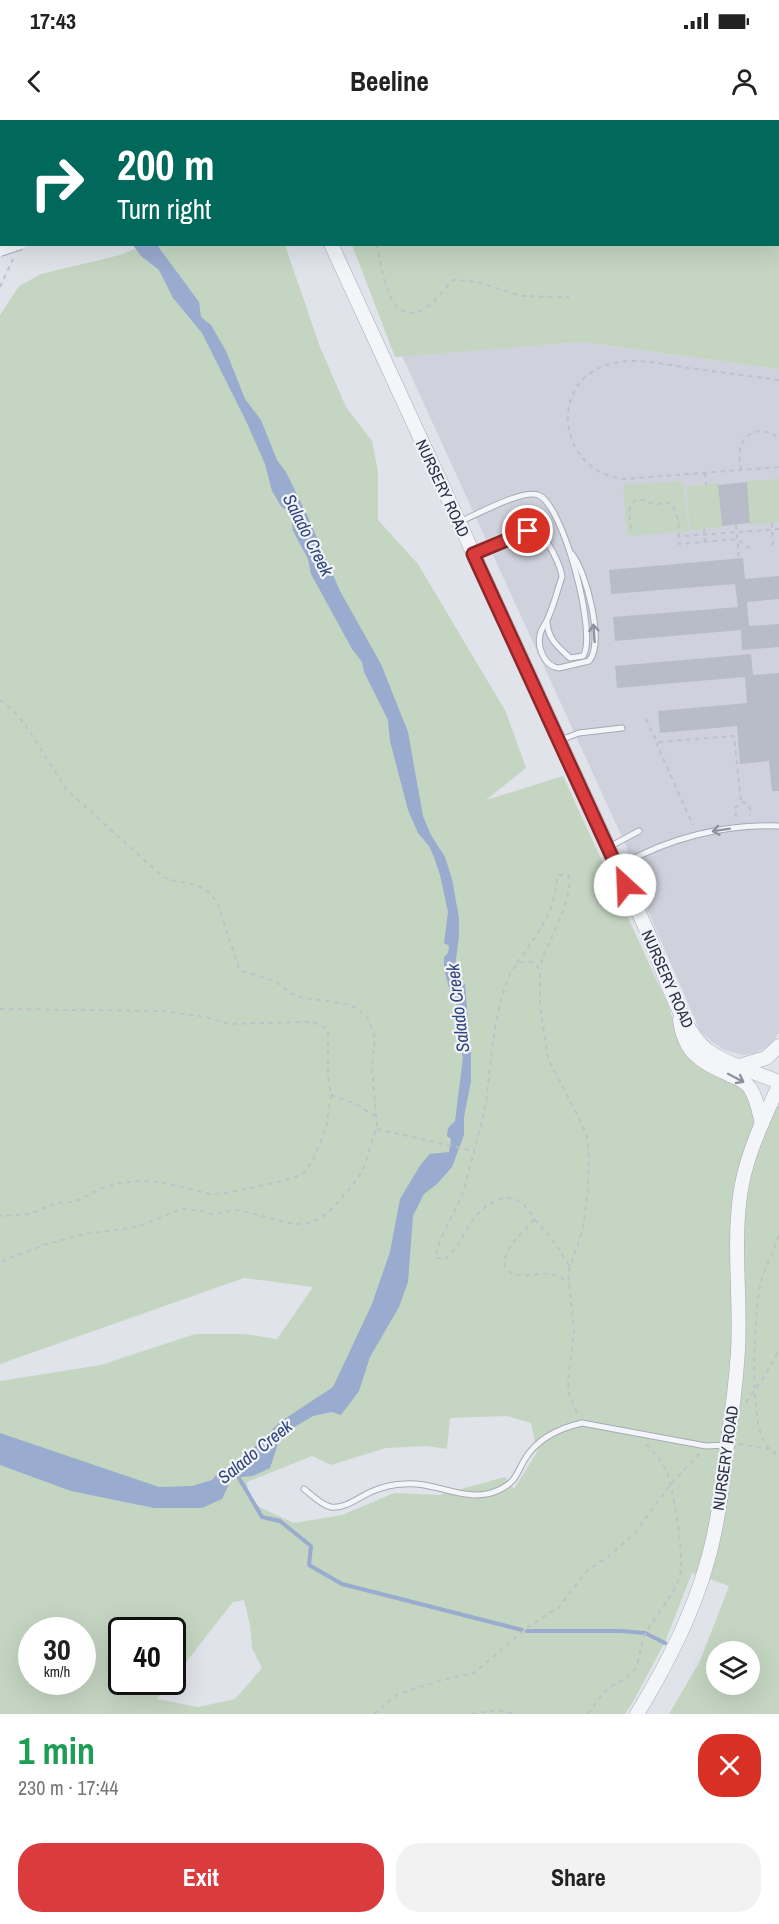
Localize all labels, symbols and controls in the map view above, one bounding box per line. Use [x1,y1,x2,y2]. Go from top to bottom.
text: 17:43 [30,6,76,36]
text: Beeline [350,63,429,99]
icon: back [18,65,51,98]
icon: person [728,65,761,98]
text: 200 m [117,137,215,193]
icon: right [18,144,96,222]
text: Turn right [117,191,211,227]
street label: NURSERY ROAD [411,436,475,540]
water label: Salado Creek [277,489,340,581]
pin [502,505,553,556]
icon: arrive [511,514,544,547]
one-way arrow [589,623,600,643]
one-way arrow [711,825,731,836]
position arrow [593,853,657,917]
street label: NURSERY ROAD [637,926,699,1032]
water label: Salado Creek [440,962,475,1054]
one-way arrow [727,1073,745,1085]
street label: NURSERY ROAD [707,1404,743,1512]
water label: Salado Creek [212,1413,298,1489]
speed limit sign: 40 [108,1617,186,1695]
text: 30 [43,1629,71,1669]
map controls [706,1641,760,1695]
button: layers [706,1641,760,1695]
text: km/h [44,1661,70,1682]
text: 1 min [18,1727,95,1775]
button: close [698,1734,761,1797]
text: 230 m · 17:44 [18,1774,118,1801]
button: Exit [18,1843,384,1912]
button: Share [396,1843,761,1912]

